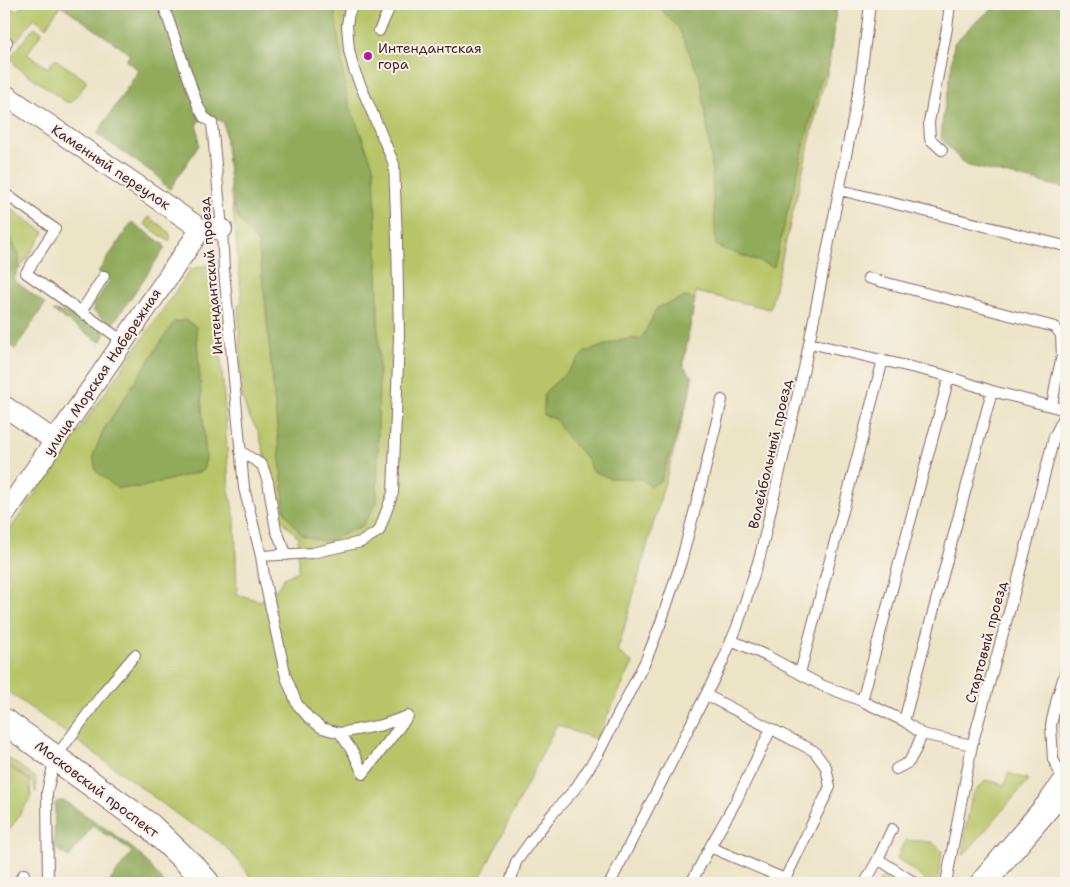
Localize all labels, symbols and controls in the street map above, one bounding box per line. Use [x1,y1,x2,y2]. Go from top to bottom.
place label: Интендантская гора [378,39,482,73]
marker: Интендантская гора [362,50,374,62]
street label: Каменный переулок [48,120,174,214]
street label: Интендантский проезд [195,196,227,356]
street label: улица Морская Набережная [39,285,165,459]
street label: Волейбольный проезд [744,377,796,531]
street label: Стартовый проезд [961,579,1011,705]
street label: Московский проспект [31,736,163,842]

